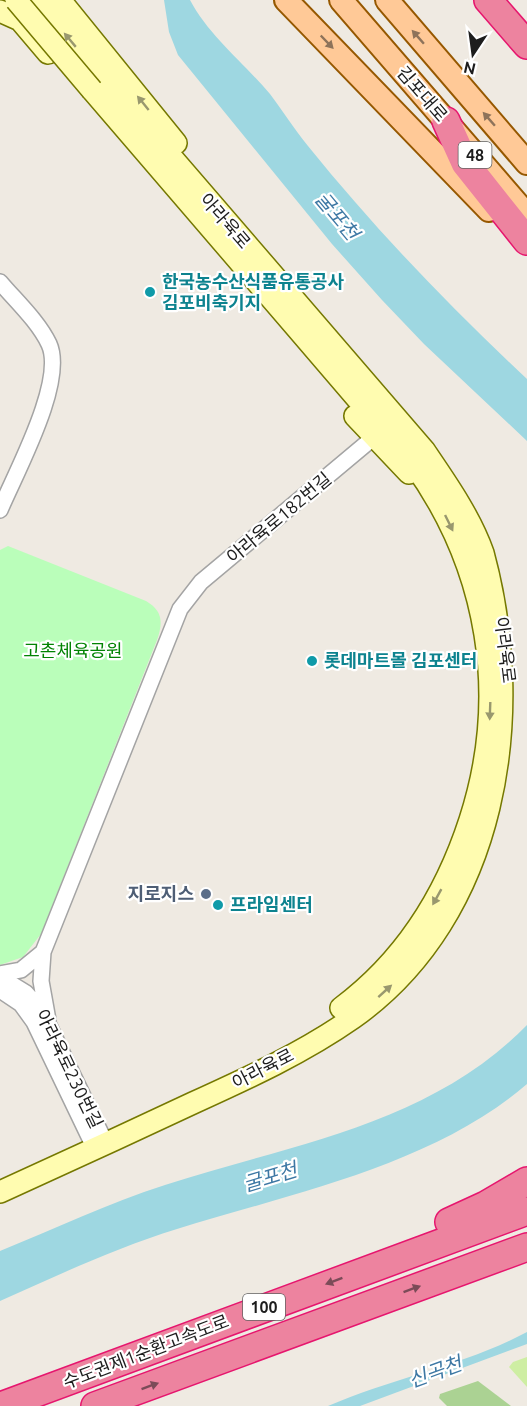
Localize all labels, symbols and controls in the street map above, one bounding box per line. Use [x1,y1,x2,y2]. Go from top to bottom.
north arrow [443,24,503,84]
one-way arrow [412,29,425,45]
one-way arrow [63,32,76,48]
one-way arrow [319,35,333,49]
text: N [462,59,477,79]
street label: 김포대로 [393,62,452,125]
one-way arrow [138,95,150,110]
one-way arrow [483,112,496,127]
road number: 48 [458,142,492,168]
water label: 굴포천 [311,187,366,246]
street label: 아라육로 [196,189,255,252]
place label: 한국농수산식품유통공사 김포비축기지 [162,271,345,312]
marker: 한국농수산식품유통공사 김포비축기지 [143,285,157,299]
street label: 아라육로182번길 [222,468,335,567]
one-way arrow [444,515,454,532]
street label: 아라육로 [492,616,520,684]
park label: 고촌체육공원 [23,640,123,660]
place label: 롯데마트몰 김포센터 [324,650,477,670]
marker: 롯데마트몰 김포센터 [305,654,319,668]
one-way arrow [486,702,495,721]
place label: 지로지스 [128,883,194,903]
marker: 지로지스 [199,887,213,901]
one-way arrow [432,889,442,906]
place label: 프라임센터 [230,894,313,914]
marker: 프라임센터 [211,898,225,912]
one-way arrow [378,984,393,998]
street label: 아라육로230번길 [32,1006,107,1131]
street label: 아라육로 [228,1044,297,1092]
water label: 굴포천 [240,1157,302,1196]
one-way arrow [325,1277,343,1286]
one-way arrow [403,1284,421,1294]
road number: 100 [243,1294,285,1320]
street label: 수도권제1순환고속도로 [60,1310,231,1392]
water label: 신곡천 [405,1350,467,1392]
one-way arrow [141,1380,159,1390]

